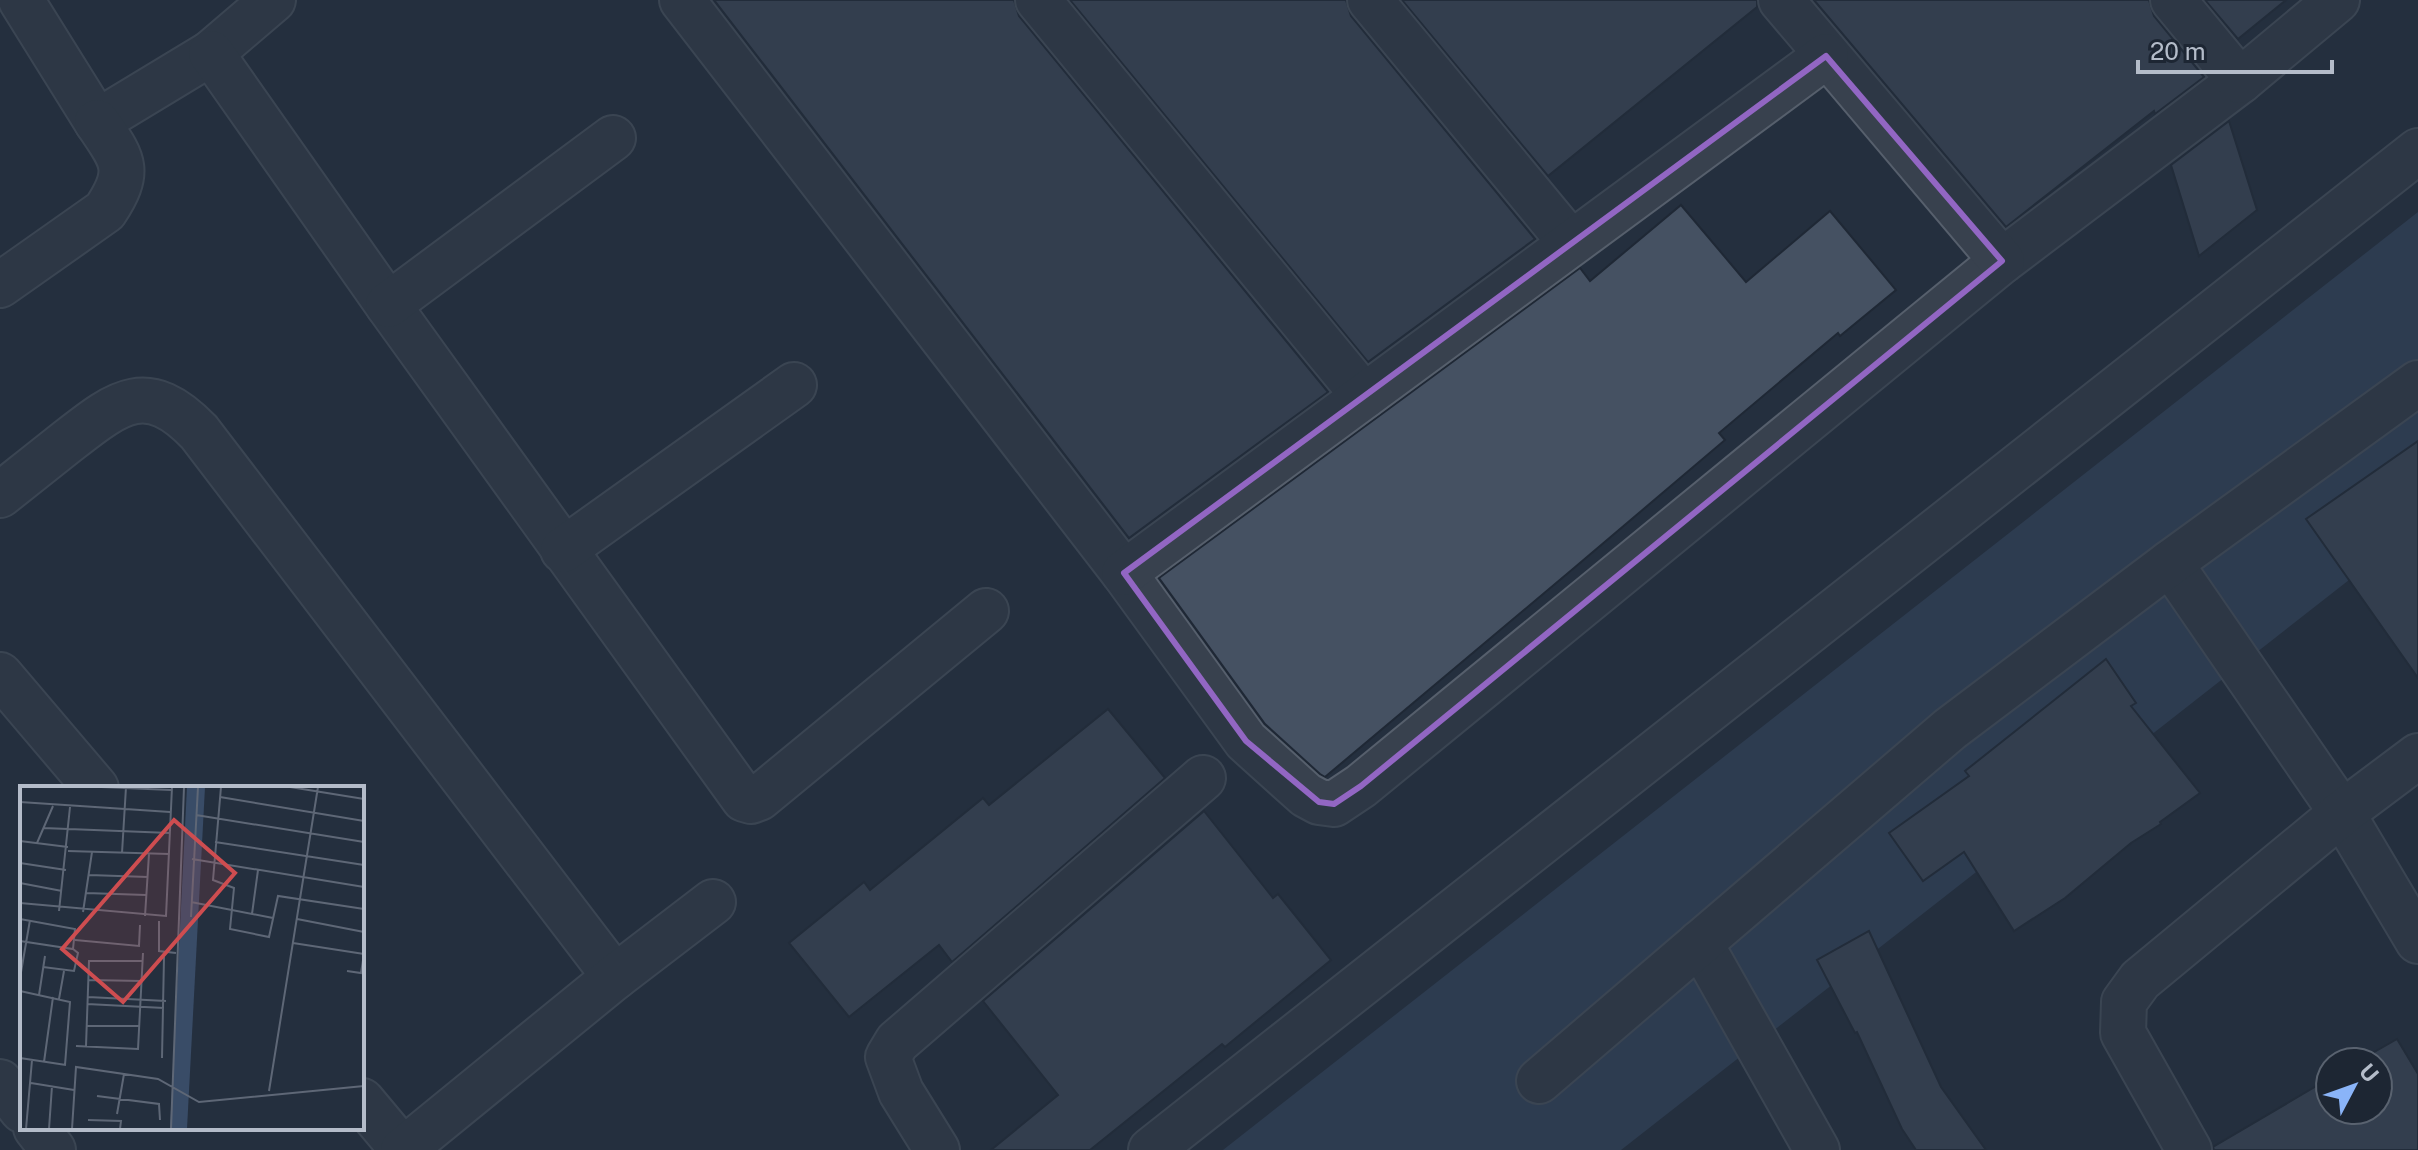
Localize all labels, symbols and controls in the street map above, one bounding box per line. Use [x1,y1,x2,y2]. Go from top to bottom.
scale bar [2138,24,2332,74]
text: 20 m [2150,37,2206,65]
inset map [20,786,364,1130]
north arrow [2314,1046,2394,1126]
text: U [2354,1058,2384,1087]

